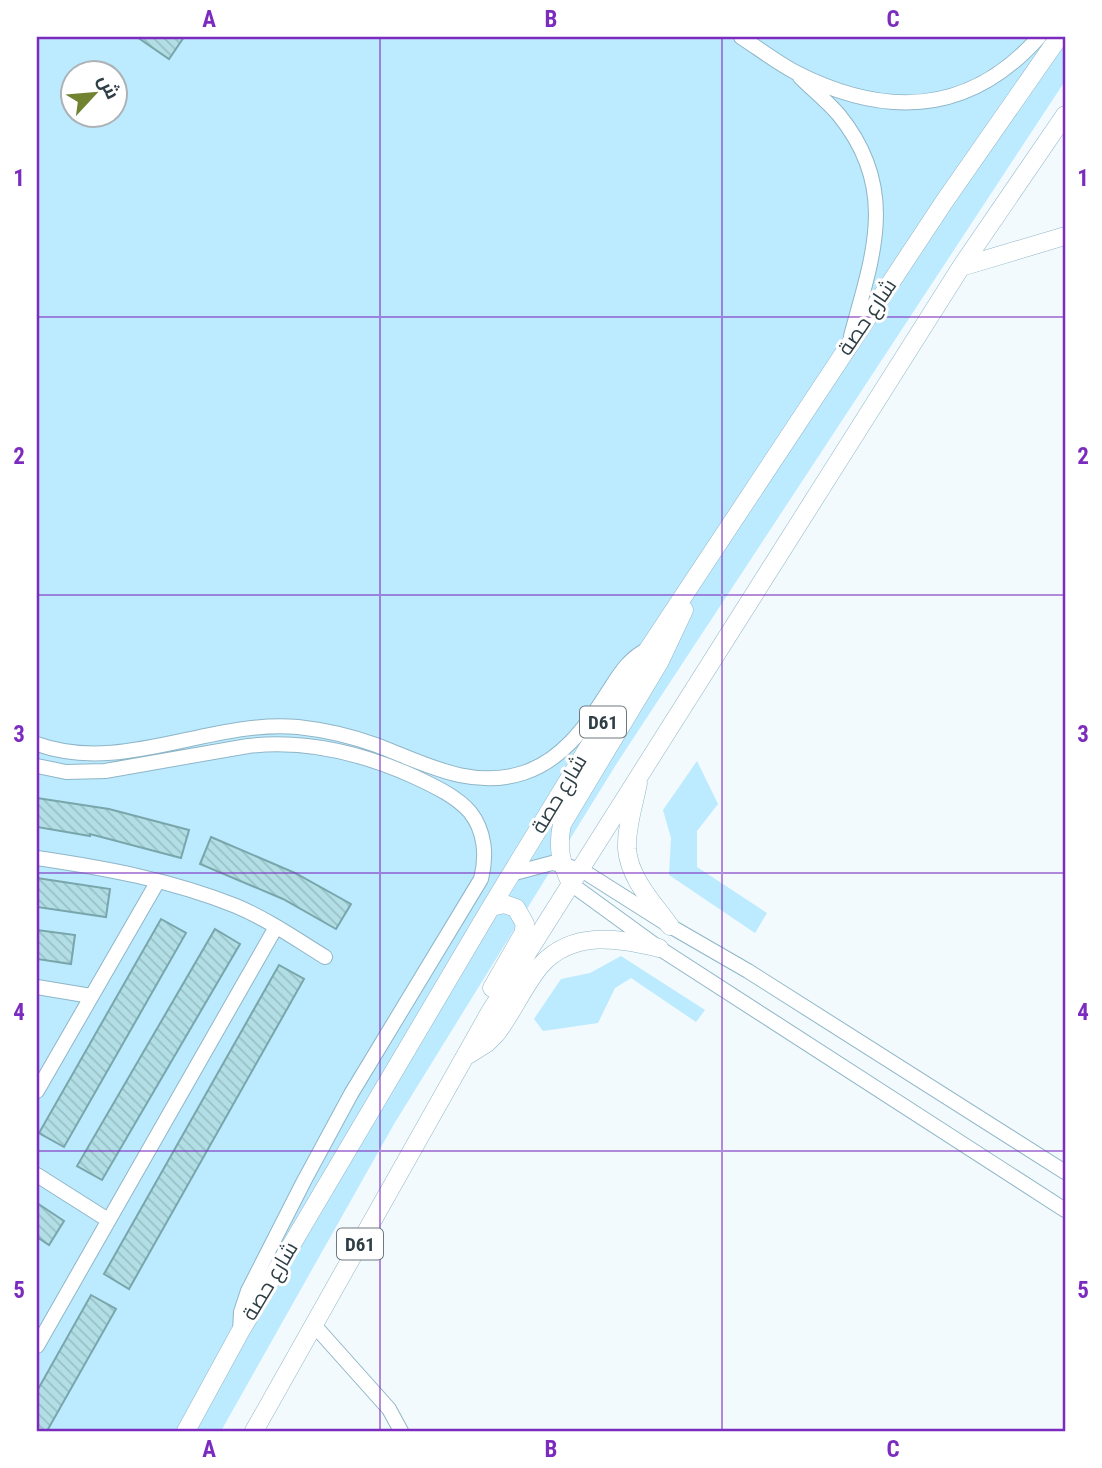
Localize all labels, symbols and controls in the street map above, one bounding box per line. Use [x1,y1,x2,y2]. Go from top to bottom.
text: A [202,6,216,33]
text: B [545,6,557,33]
text: C [886,6,900,33]
north arrow [60,60,130,130]
text: ش [93,71,125,103]
text: 1 [13,165,25,192]
text: 1 [1077,165,1089,192]
street label: شارع حصة [833,274,903,361]
text: 2 [13,443,25,470]
text: 2 [1077,443,1089,470]
road number: D61 [580,706,626,737]
text: 3 [13,721,25,748]
text: 3 [1077,721,1089,748]
street label: شارع حصة [526,750,593,839]
text: 4 [13,999,25,1026]
text: 4 [1077,999,1089,1026]
road number: D61 [337,1228,383,1260]
street label: شارع حصة [237,1237,304,1326]
text: 5 [13,1277,25,1304]
text: 5 [1077,1277,1089,1304]
text: A [202,1436,216,1463]
text: B [545,1436,557,1463]
text: C [886,1436,900,1463]

